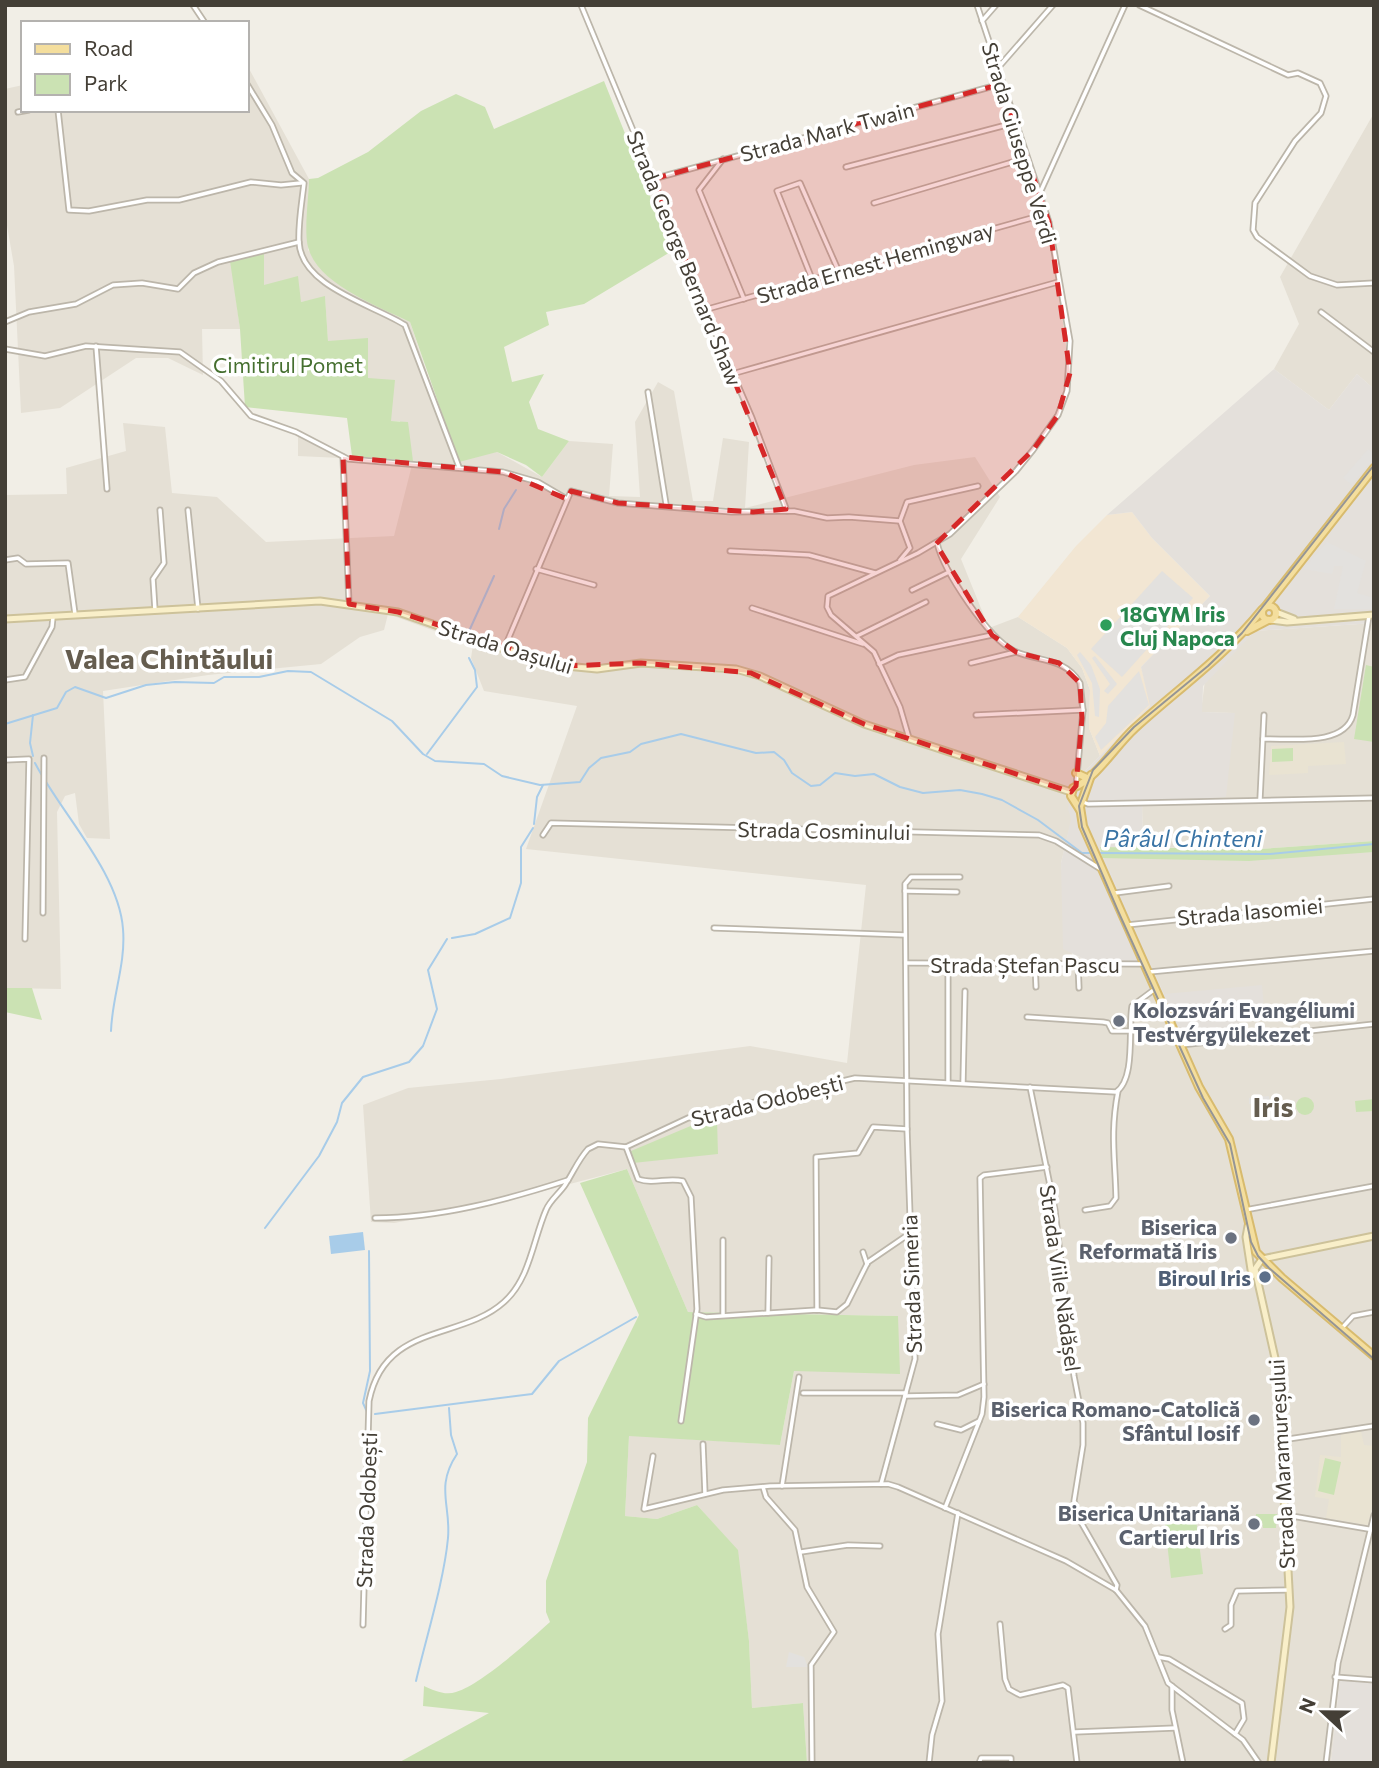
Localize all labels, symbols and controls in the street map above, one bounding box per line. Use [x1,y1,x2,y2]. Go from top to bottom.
legend [21,21,248,112]
text: Road [84,35,133,60]
street label: Strada Giuseppe Verdi [977,39,1063,247]
text: Park [84,70,128,95]
street label: Strada Mark Twain [737,96,917,166]
street label: Strada George Bernard Shaw [622,127,748,389]
street label: Strada Ernest Hemingway [754,216,996,308]
park label: Cimitirul Pomet [213,352,363,377]
place label: 18GYM Iris Cluj Napoca [1120,601,1235,650]
street label: Strada Oașului [435,614,576,680]
marker: 18GYM Iris Cluj Napoca [1098,617,1114,633]
district label: Valea Chintăului [65,641,273,675]
street label: Strada Cosminului [737,816,911,844]
water label: Pârâul Chinteni [1104,824,1264,852]
street label: Strada Iasomiei [1176,892,1324,930]
street label: Strada Ștefan Pascu [930,952,1120,979]
place label: Kolozsvári Evangéliumi Testvérgyülekezet [1133,997,1355,1046]
marker: Kolozsvári Evangéliumi Testvérgyülekezet [1111,1013,1127,1029]
street label: Strada Odobești [688,1069,846,1133]
district label: Iris [1252,1089,1294,1123]
street label: Strada Viile Nădășel [1034,1183,1086,1373]
street label: Strada Simeria [896,1214,926,1354]
place label: Biserica Reformată Iris [1079,1214,1217,1263]
marker: Biserica Reformată Iris [1223,1230,1239,1246]
place label: Biroul Iris [1158,1265,1251,1290]
marker: Biroul Iris [1257,1269,1273,1285]
street label: Strada Maramureșului [1263,1358,1301,1569]
place label: Biserica Romano-Catolică Sfântul Iosif [991,1396,1240,1445]
marker: Biserica Romano-Catolică Sfântul Iosif [1246,1412,1262,1428]
street label: Strada Odobești [351,1432,383,1588]
place label: Biserica Unitariană Cartierul Iris [1058,1500,1240,1549]
marker: Biserica Unitariană Cartierul Iris [1246,1516,1262,1532]
north arrow [1288,1677,1358,1747]
text: N [1293,1695,1320,1716]

